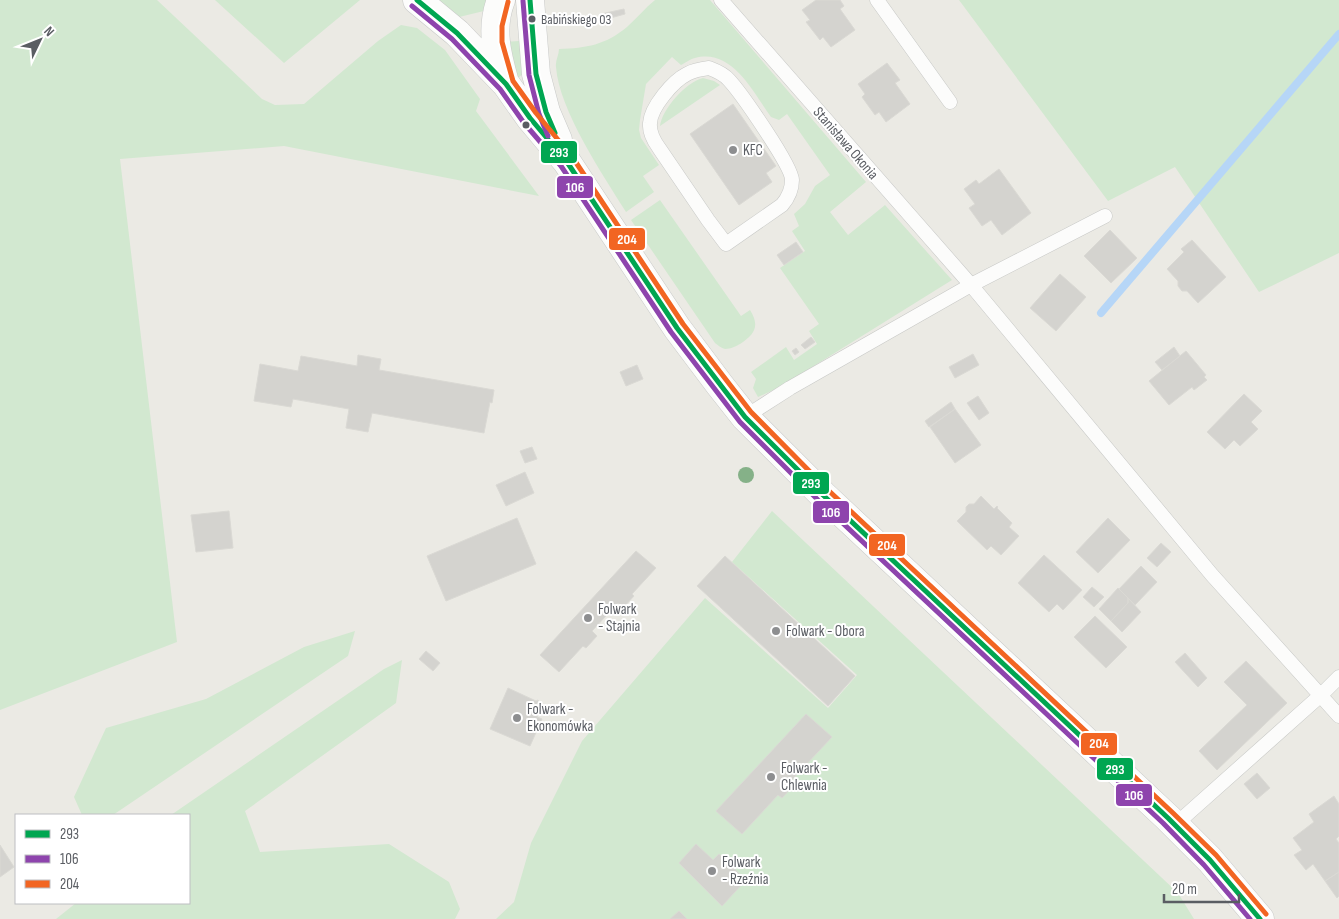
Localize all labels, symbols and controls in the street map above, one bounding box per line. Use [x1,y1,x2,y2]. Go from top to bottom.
place label: Babińskiego 03 [541,11,611,28]
marker: Babińskiego 03 [527,14,537,24]
north arrow [15,15,65,65]
text: N [40,23,58,40]
street label: Stanisława Okonia [809,103,883,184]
unlabelled marker [521,120,531,130]
line badge: 293 [540,140,578,164]
place label: KFC [743,141,763,160]
text: 293 [549,144,569,161]
marker: KFC [727,144,739,156]
line badge: 106 [556,175,594,199]
text: 106 [566,179,585,196]
line badge: 204 [608,227,646,251]
text: 204 [617,231,637,248]
line badge: 293 [792,471,830,495]
text: 293 [801,475,821,492]
line badge: 106 [812,500,850,524]
text: 106 [822,504,841,521]
line badge: 204 [868,533,906,557]
text: 204 [877,537,897,554]
place label: Folwark - Stajnia [598,600,640,636]
marker: Folwark - Stajnia [582,612,594,624]
place label: Folwark - Obora [786,622,865,641]
marker: Folwark - Obora [770,625,782,637]
place label: Folwark - Ekonomówka [527,700,593,736]
marker: Folwark - Ekonomówka [511,712,523,724]
line badge: 204 [1080,732,1118,756]
text: 204 [1089,735,1109,752]
line badge: 293 [1096,757,1134,781]
place label: Folwark - Chlewnia [781,759,827,795]
text: 293 [1105,761,1125,778]
marker: Folwark - Chlewnia [765,771,777,783]
line badge: 106 [1115,783,1153,807]
text: 106 [1125,787,1144,804]
legend [15,814,190,904]
text: 293 [60,825,79,844]
text: 106 [60,850,79,869]
place label: Folwark - Rzeźnia [722,853,769,889]
marker: Folwark - Rzeźnia [706,865,718,877]
scale bar [1164,872,1239,904]
text: 204 [60,875,79,894]
text: 20 m [1172,880,1197,899]

